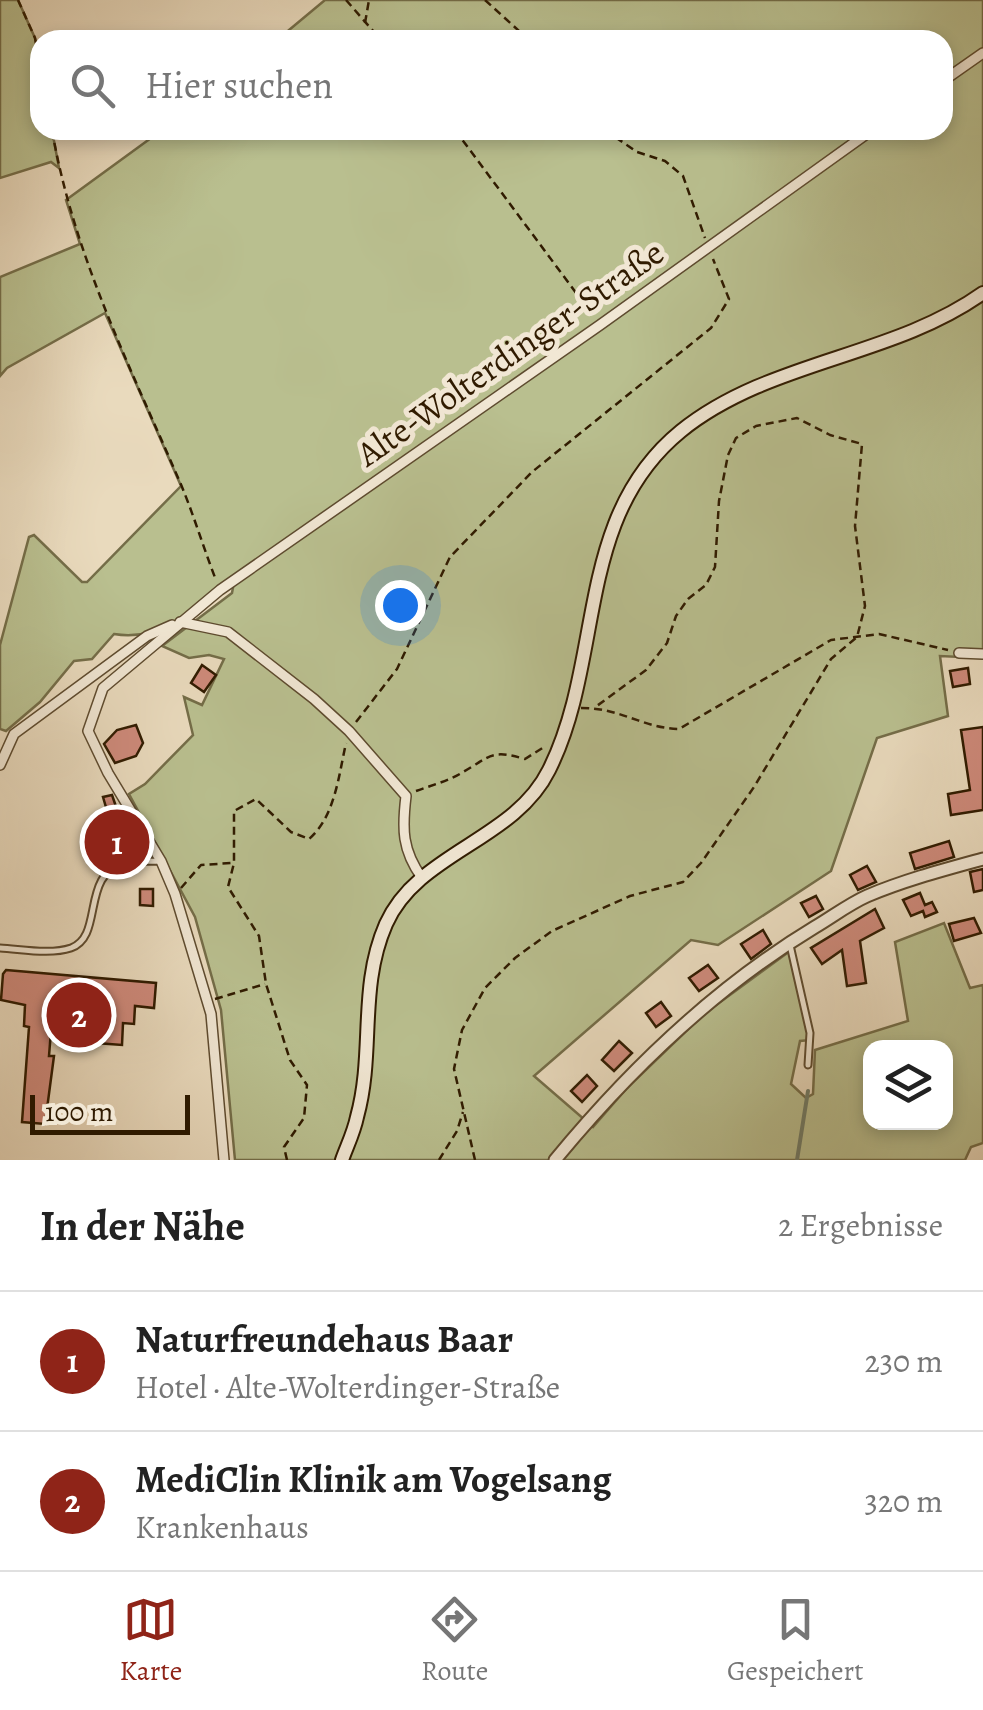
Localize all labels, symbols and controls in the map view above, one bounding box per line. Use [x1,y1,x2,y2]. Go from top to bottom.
search box [30,30,953,140]
icon: search [65,58,120,113]
text: Hier suchen [145,59,333,111]
street label: Alte-Wolterdinger-Straße [346,229,673,478]
your location [375,580,426,631]
pin: 1 [84,804,150,880]
pin: 2 [46,978,112,1052]
map controls [863,1040,953,1130]
button: layers [863,1040,953,1130]
scale bar [30,1090,190,1134]
text: 100 m [45,1093,113,1131]
text: In der Nähe [40,1197,245,1254]
text: 2 Ergebnisse [778,1203,943,1247]
text: Naturfreundehaus Baar [135,1313,513,1365]
text: 1 [67,1339,78,1383]
text: 230 m [864,1339,943,1383]
text: Hotel · Alte-Wolterdinger-Straße [135,1365,560,1409]
text: MediClin Klinik am Vogelsang [135,1453,612,1505]
text: 2 [65,1479,80,1523]
text: 320 m [864,1479,943,1523]
text: Krankenhaus [135,1505,309,1549]
tab: Karte [119,1592,182,1690]
tab: Route [421,1592,488,1690]
tab: Gespeichert [727,1592,864,1690]

